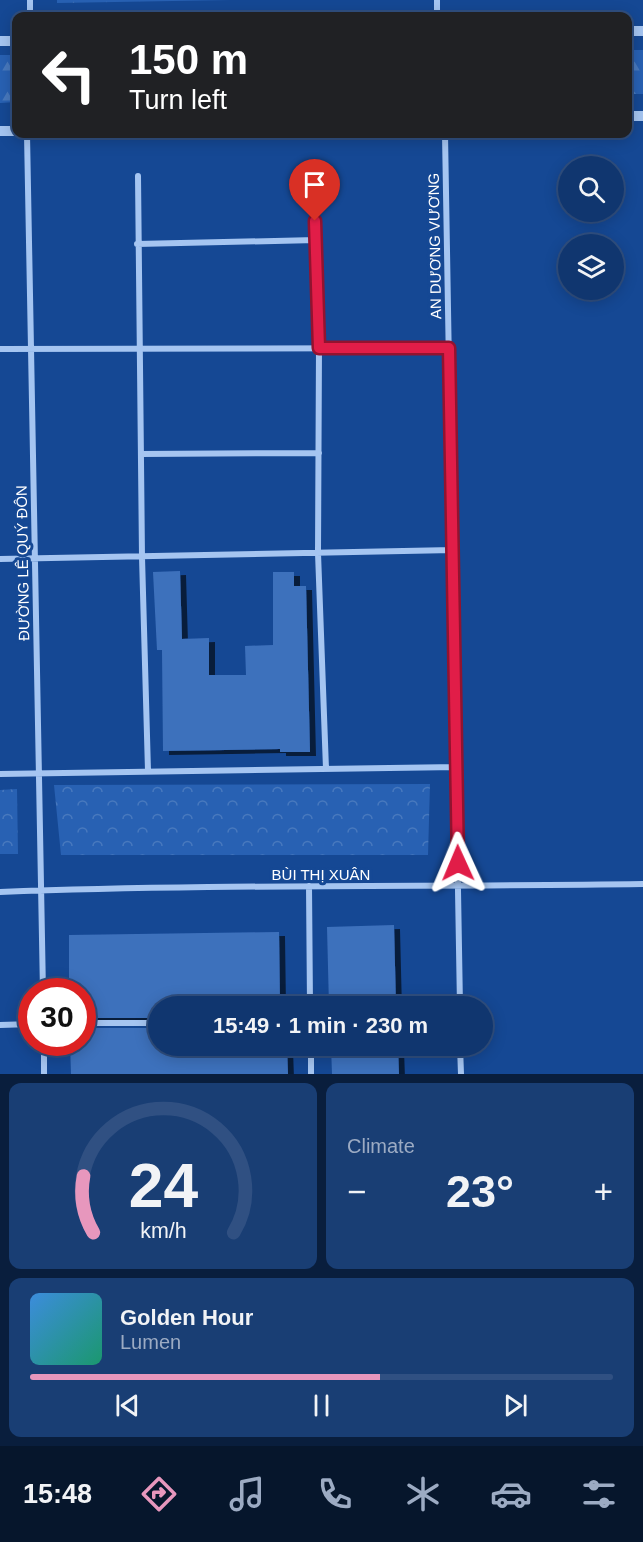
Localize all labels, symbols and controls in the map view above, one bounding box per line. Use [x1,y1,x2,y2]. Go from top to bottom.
icon: left [30,36,108,114]
text: 150 m [129,36,248,83]
text: Turn left [129,85,227,115]
map controls [558,156,624,300]
button: search [558,156,624,222]
pin [289,159,340,221]
icon: arrive [298,168,331,201]
street label: AN DƯƠNG VƯƠNG [425,173,444,319]
button: layers [558,234,624,300]
street label: ĐƯỜNG LÊ QUÝ ĐÔN [13,485,32,641]
position arrow [426,831,490,895]
street label: BÙI THỊ XUÂN [272,866,370,883]
speed limit sign: 30 [18,978,96,1056]
text: 15:49 · 1 min · 230 m [213,1013,428,1038]
text: Climate [347,1135,415,1157]
text: 24 [128,1151,198,1220]
text: 23° [446,1166,514,1217]
text: − [347,1173,366,1210]
text: + [594,1173,613,1210]
text: km/h [140,1219,186,1243]
text: Golden Hour [120,1305,253,1330]
text: Lumen [120,1331,181,1353]
icon: previous [111,1389,144,1422]
icon: pause [305,1389,338,1422]
icon: next [499,1389,532,1422]
icon: directions [138,1473,180,1515]
icon: music [226,1473,268,1515]
icon: phone [314,1473,356,1515]
icon: climate [402,1473,444,1515]
icon: car [490,1473,532,1515]
icon: filters [578,1473,620,1515]
text: 15:48 [23,1479,92,1509]

